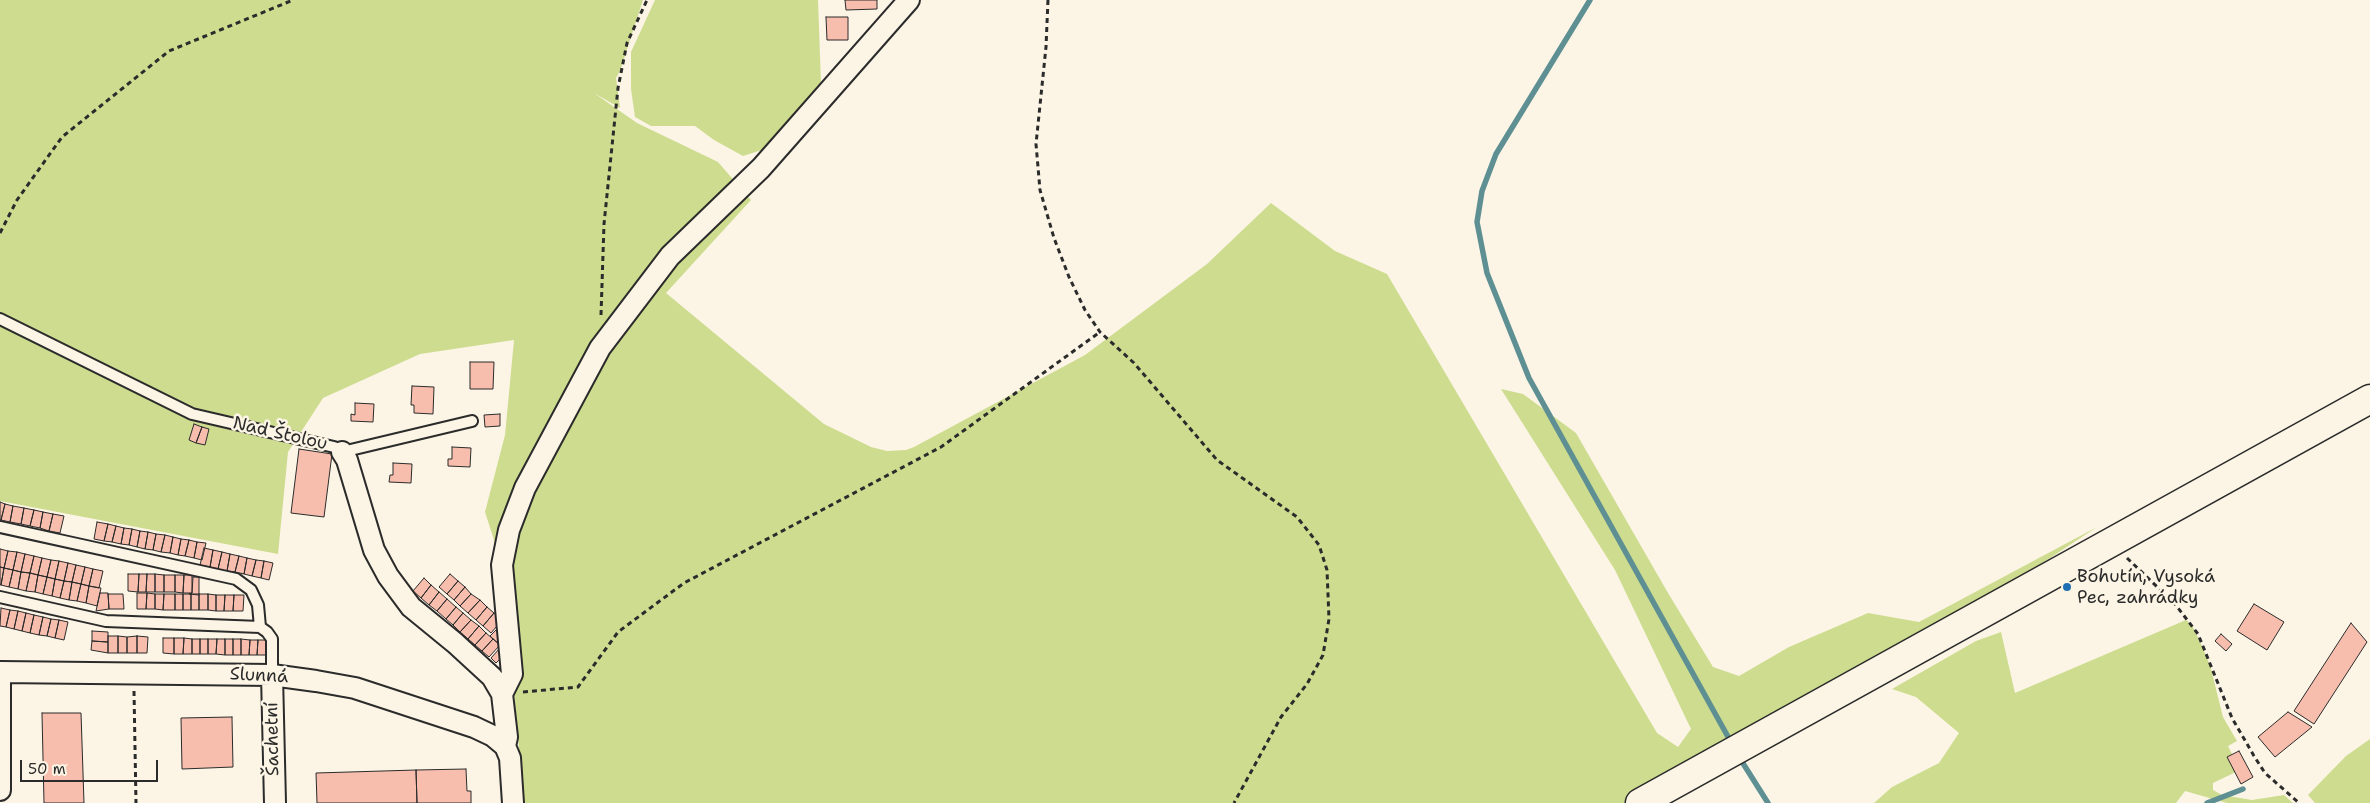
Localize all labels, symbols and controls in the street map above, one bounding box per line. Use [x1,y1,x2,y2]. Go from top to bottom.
street label: Nad Štolou [231,413,329,455]
place label: Bohutín, Vysoká Pec, zahrádky [2077,566,2215,608]
marker: Bohutín, Vysoká Pec, zahrádky [2061,581,2073,593]
street label: Slunná [229,664,289,688]
street label: Šachetní [262,702,284,776]
scale bar [22,750,160,782]
text: 50 m [28,759,66,779]

